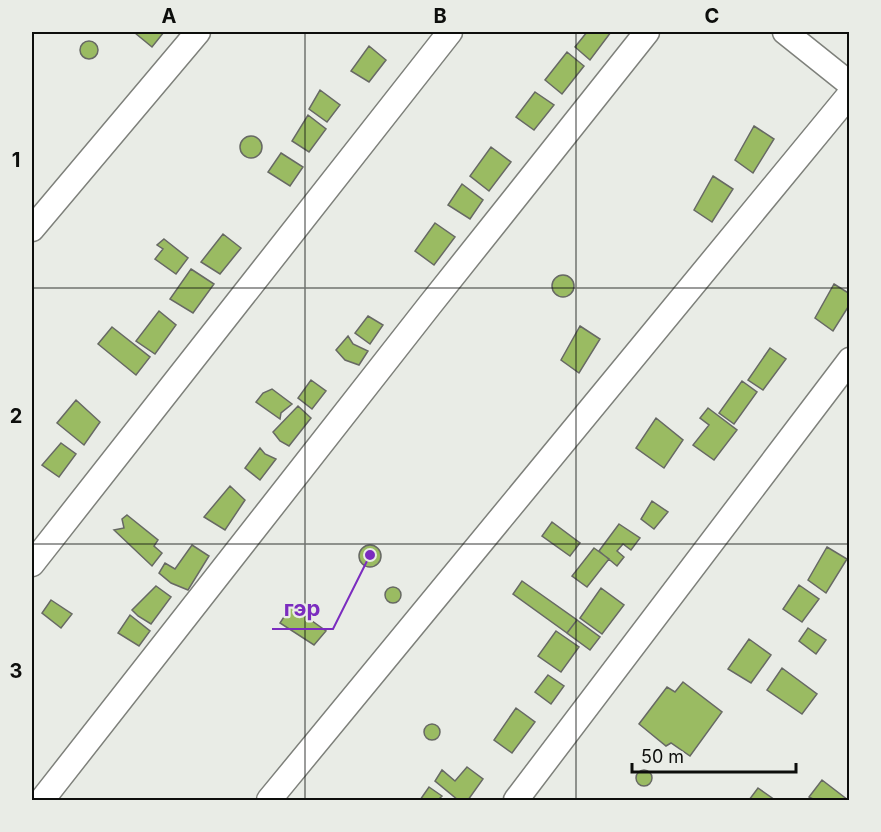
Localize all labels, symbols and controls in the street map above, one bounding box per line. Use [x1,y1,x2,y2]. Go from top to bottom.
text: A [162,4,177,28]
text: B [433,4,447,28]
text: C [705,4,719,28]
text: 1 [12,148,20,172]
text: 2 [10,404,22,428]
callout: гэр [272,589,333,629]
text: гэр [284,595,320,621]
text: 3 [10,659,22,683]
scale bar [632,736,796,774]
text: 50 m [641,746,684,767]

